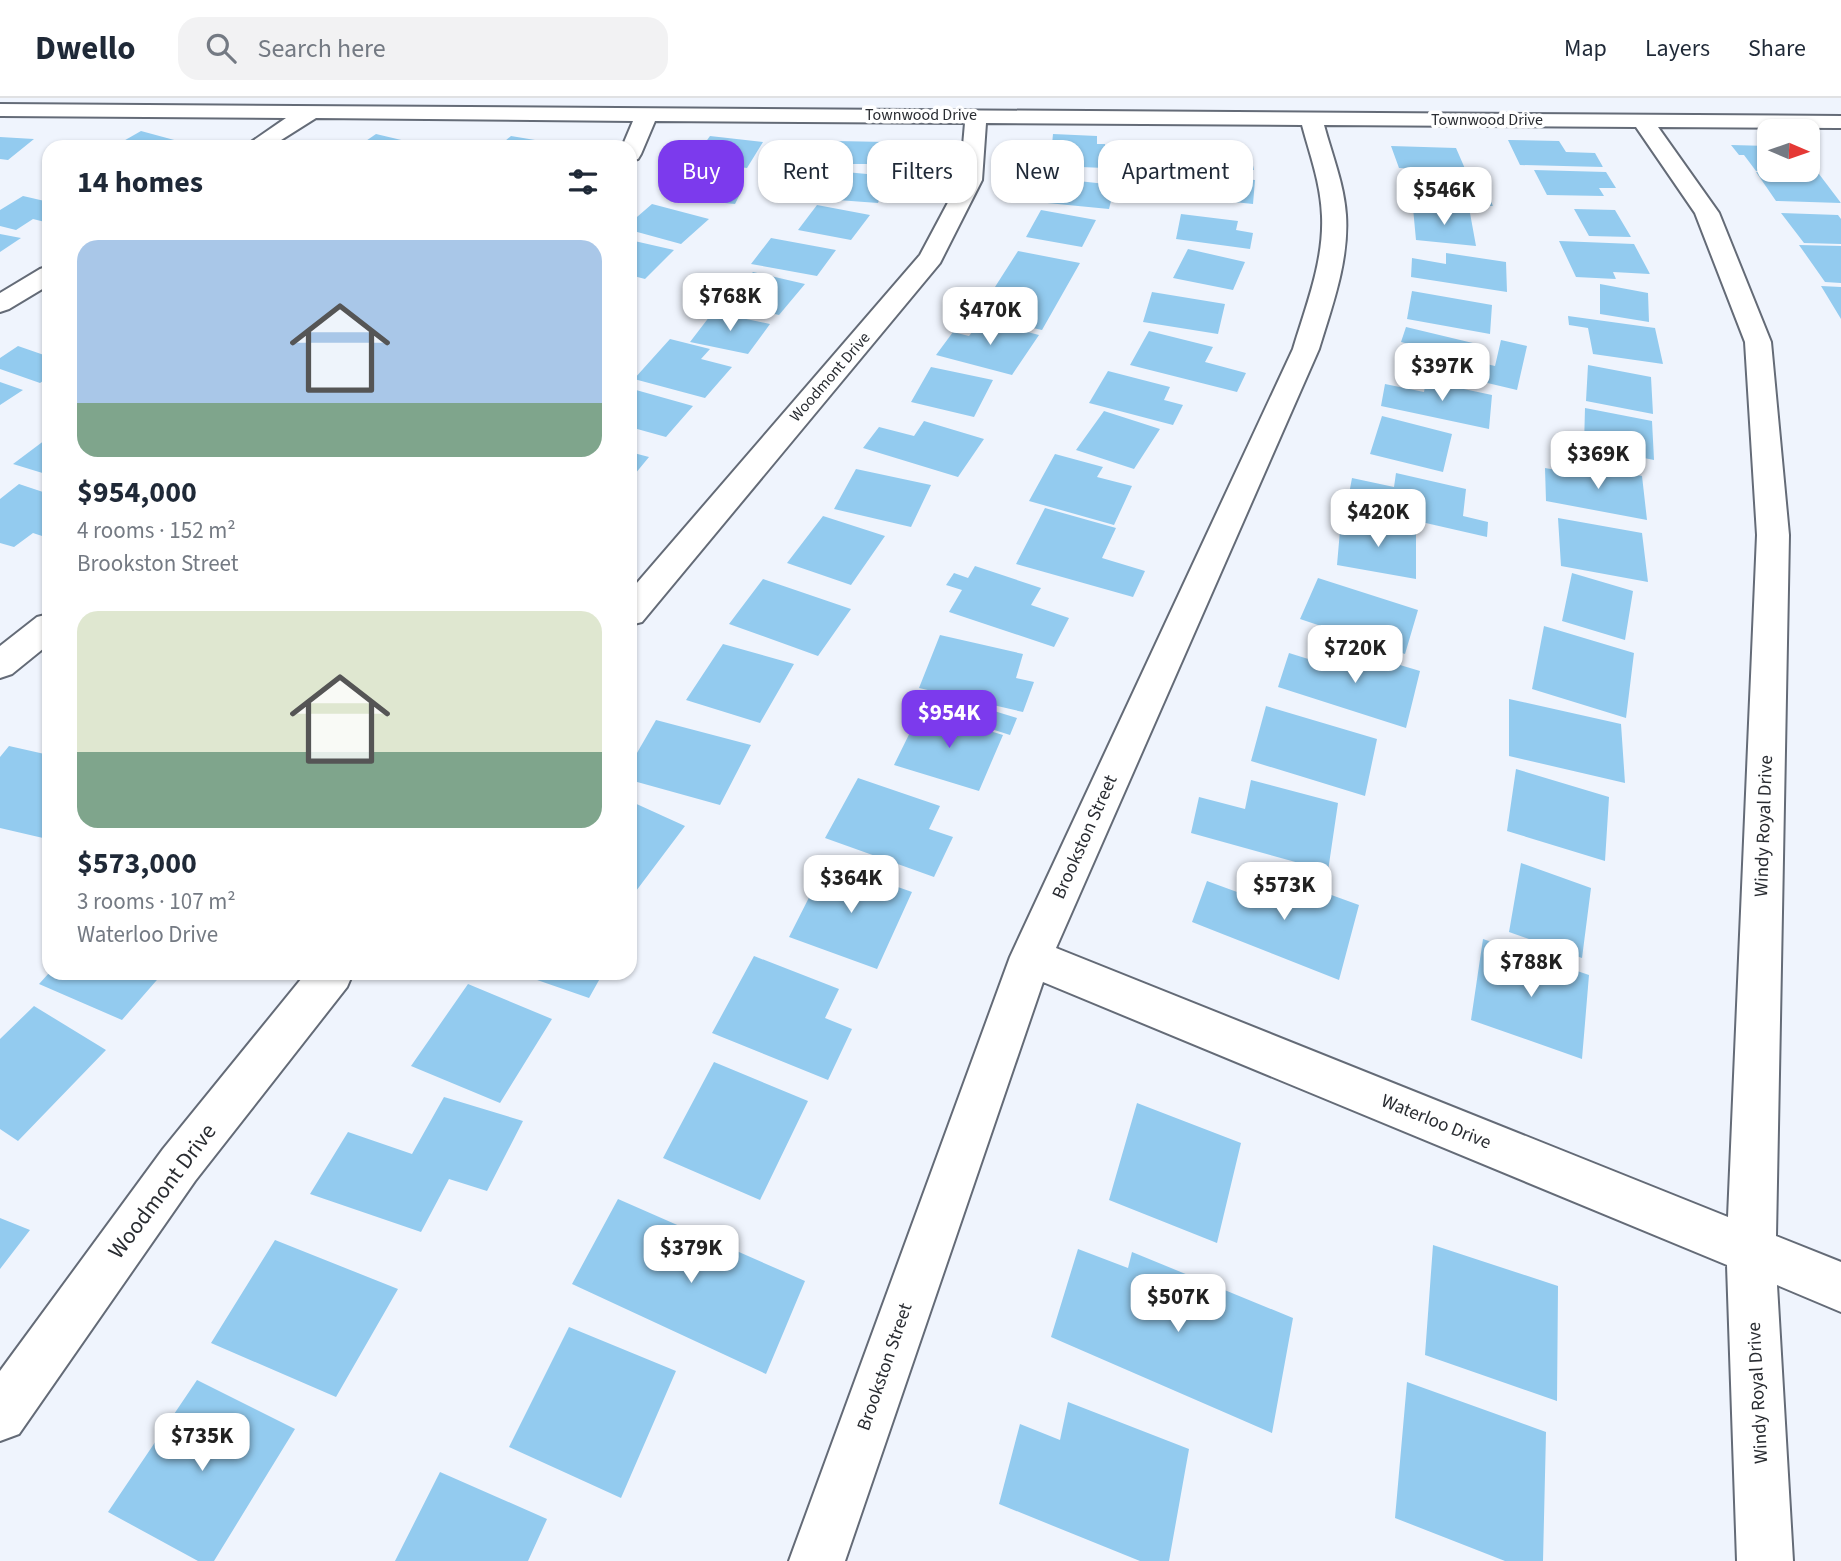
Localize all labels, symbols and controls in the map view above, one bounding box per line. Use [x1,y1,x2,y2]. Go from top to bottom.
search box [178,17,668,80]
text: Dwello [35,25,136,72]
icon: search [202,29,240,67]
text: Search here [258,30,386,67]
text: Map [1564,31,1607,66]
text: Layers [1645,31,1710,66]
text: Share [1748,31,1806,66]
street label: Townwood Drive [865,104,977,126]
street label: Townwood Drive [1431,109,1543,131]
north arrow [1757,119,1820,182]
map controls [1757,119,1820,182]
chip: Buy [658,140,744,203]
chip: Rent [758,140,853,203]
chip: Filters [867,140,977,203]
chip: New [991,140,1084,203]
chip: Apartment [1098,140,1253,203]
text: 14 homes [77,161,203,204]
icon: filters [564,163,602,201]
pin: $546K [1395,167,1493,227]
text: $546K [1413,173,1475,206]
pin: $768K [681,274,779,333]
text: $768K [699,279,761,312]
icon: home [277,285,403,411]
pin: $470K [941,288,1039,347]
text: $470K [959,293,1021,326]
street label: Woodmont Drive [785,327,875,427]
pin: $397K [1393,344,1491,403]
text: $397K [1411,349,1473,382]
pin: $369K [1549,432,1647,491]
text: $369K [1567,437,1629,470]
text: $954,000 [77,471,197,514]
pin: $420K [1329,490,1427,549]
text: $420K [1347,495,1409,528]
text: 4 rooms · 152 m² [77,514,236,547]
text: Brookston Street [77,547,239,580]
pin: $720K [1306,626,1404,685]
text: $720K [1324,631,1386,664]
icon: home [277,656,403,782]
pin: $954K [900,690,998,750]
text: $954K [918,696,980,729]
street label: Windy Royal Drive [1748,755,1780,897]
street label: Brookston Street [1046,770,1125,903]
text: $573,000 [77,842,197,885]
pin: $364K [802,856,900,915]
text: $364K [820,861,882,894]
pin: $573K [1235,862,1333,922]
text: $573K [1253,868,1315,901]
text: 3 rooms · 107 m² [77,885,236,918]
text: Waterloo Drive [77,918,218,951]
pin: $788K [1482,940,1580,999]
text: $788K [1500,945,1562,978]
street label: Waterloo Drive [1377,1088,1495,1156]
street label: Woodmont Drive [100,1116,224,1266]
pin: $379K [642,1226,740,1285]
text: $379K [660,1231,722,1264]
pin: $507K [1129,1274,1227,1334]
text: $507K [1147,1280,1209,1313]
street label: Brookston Street [851,1299,920,1434]
street label: Windy Royal Drive [1741,1321,1775,1465]
pin: $735K [153,1414,251,1473]
text: $735K [171,1419,233,1452]

